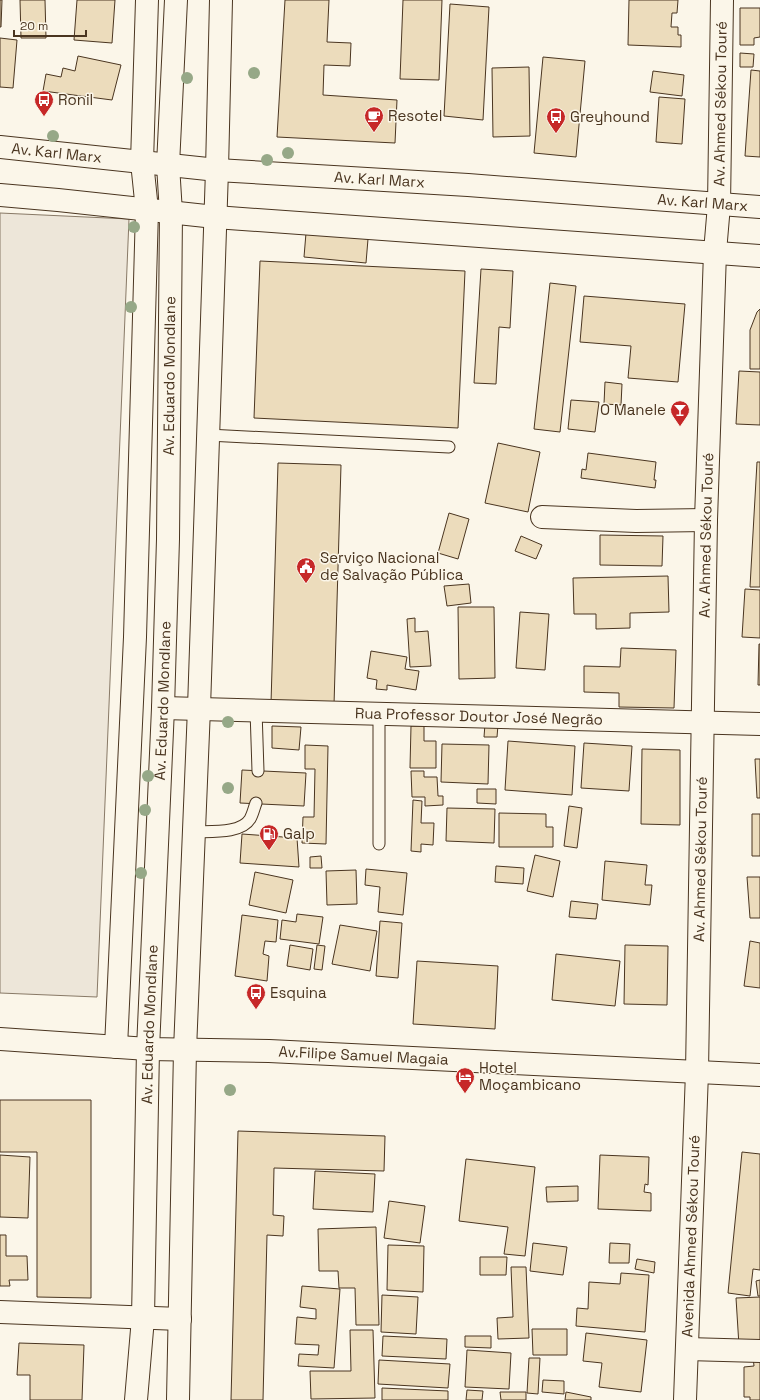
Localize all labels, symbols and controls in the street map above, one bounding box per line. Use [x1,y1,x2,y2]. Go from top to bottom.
scale bar [14,12,86,38]
text: 20 m [20,18,48,34]
street label: Av. Ahmed Sékou Touré [709,21,731,186]
bus stop icon: Ronil [33,89,55,117]
place label: Ronil [58,90,93,109]
cafe icon: Resotel [363,105,385,133]
place label: Resotel [388,106,442,125]
bus stop icon: Greyhound [545,106,567,134]
place label: Greyhound [570,107,650,126]
street label: Av. Karl Marx [10,138,103,167]
street label: Av. Karl Marx [334,167,426,191]
street label: Av. Karl Marx [657,189,749,215]
street label: Av. Eduardo Mondlane [159,296,179,456]
bar icon: O Manele [669,399,691,427]
place label: O Manele [600,400,666,419]
street label: Av. Ahmed Sékou Touré [694,452,717,618]
place label: Serviço Nacional de Salvação Pública [320,548,464,584]
public building icon: Serviço Nacional de Salvação Pública [295,556,317,584]
street label: Av. Eduardo Mondlane [150,621,175,781]
street label: Rua Professor Doutor José Negrão [355,703,603,729]
street label: Av. Ahmed Sékou Touré [689,776,711,942]
fuel station icon: Galp [258,823,280,851]
place label: Galp [283,824,315,843]
street label: Av. Eduardo Mondlane [137,944,162,1104]
bus stop icon: Esquina [245,982,267,1010]
place label: Esquina [270,983,327,1002]
street label: Av.Filipe Samuel Magaia [278,1041,449,1069]
place label: Hotel Moçambicano [479,1058,581,1094]
hotel icon: Hotel Moçambicano [454,1066,476,1094]
street label: Avenida Ahmed Sékou Touré [677,1134,704,1338]

